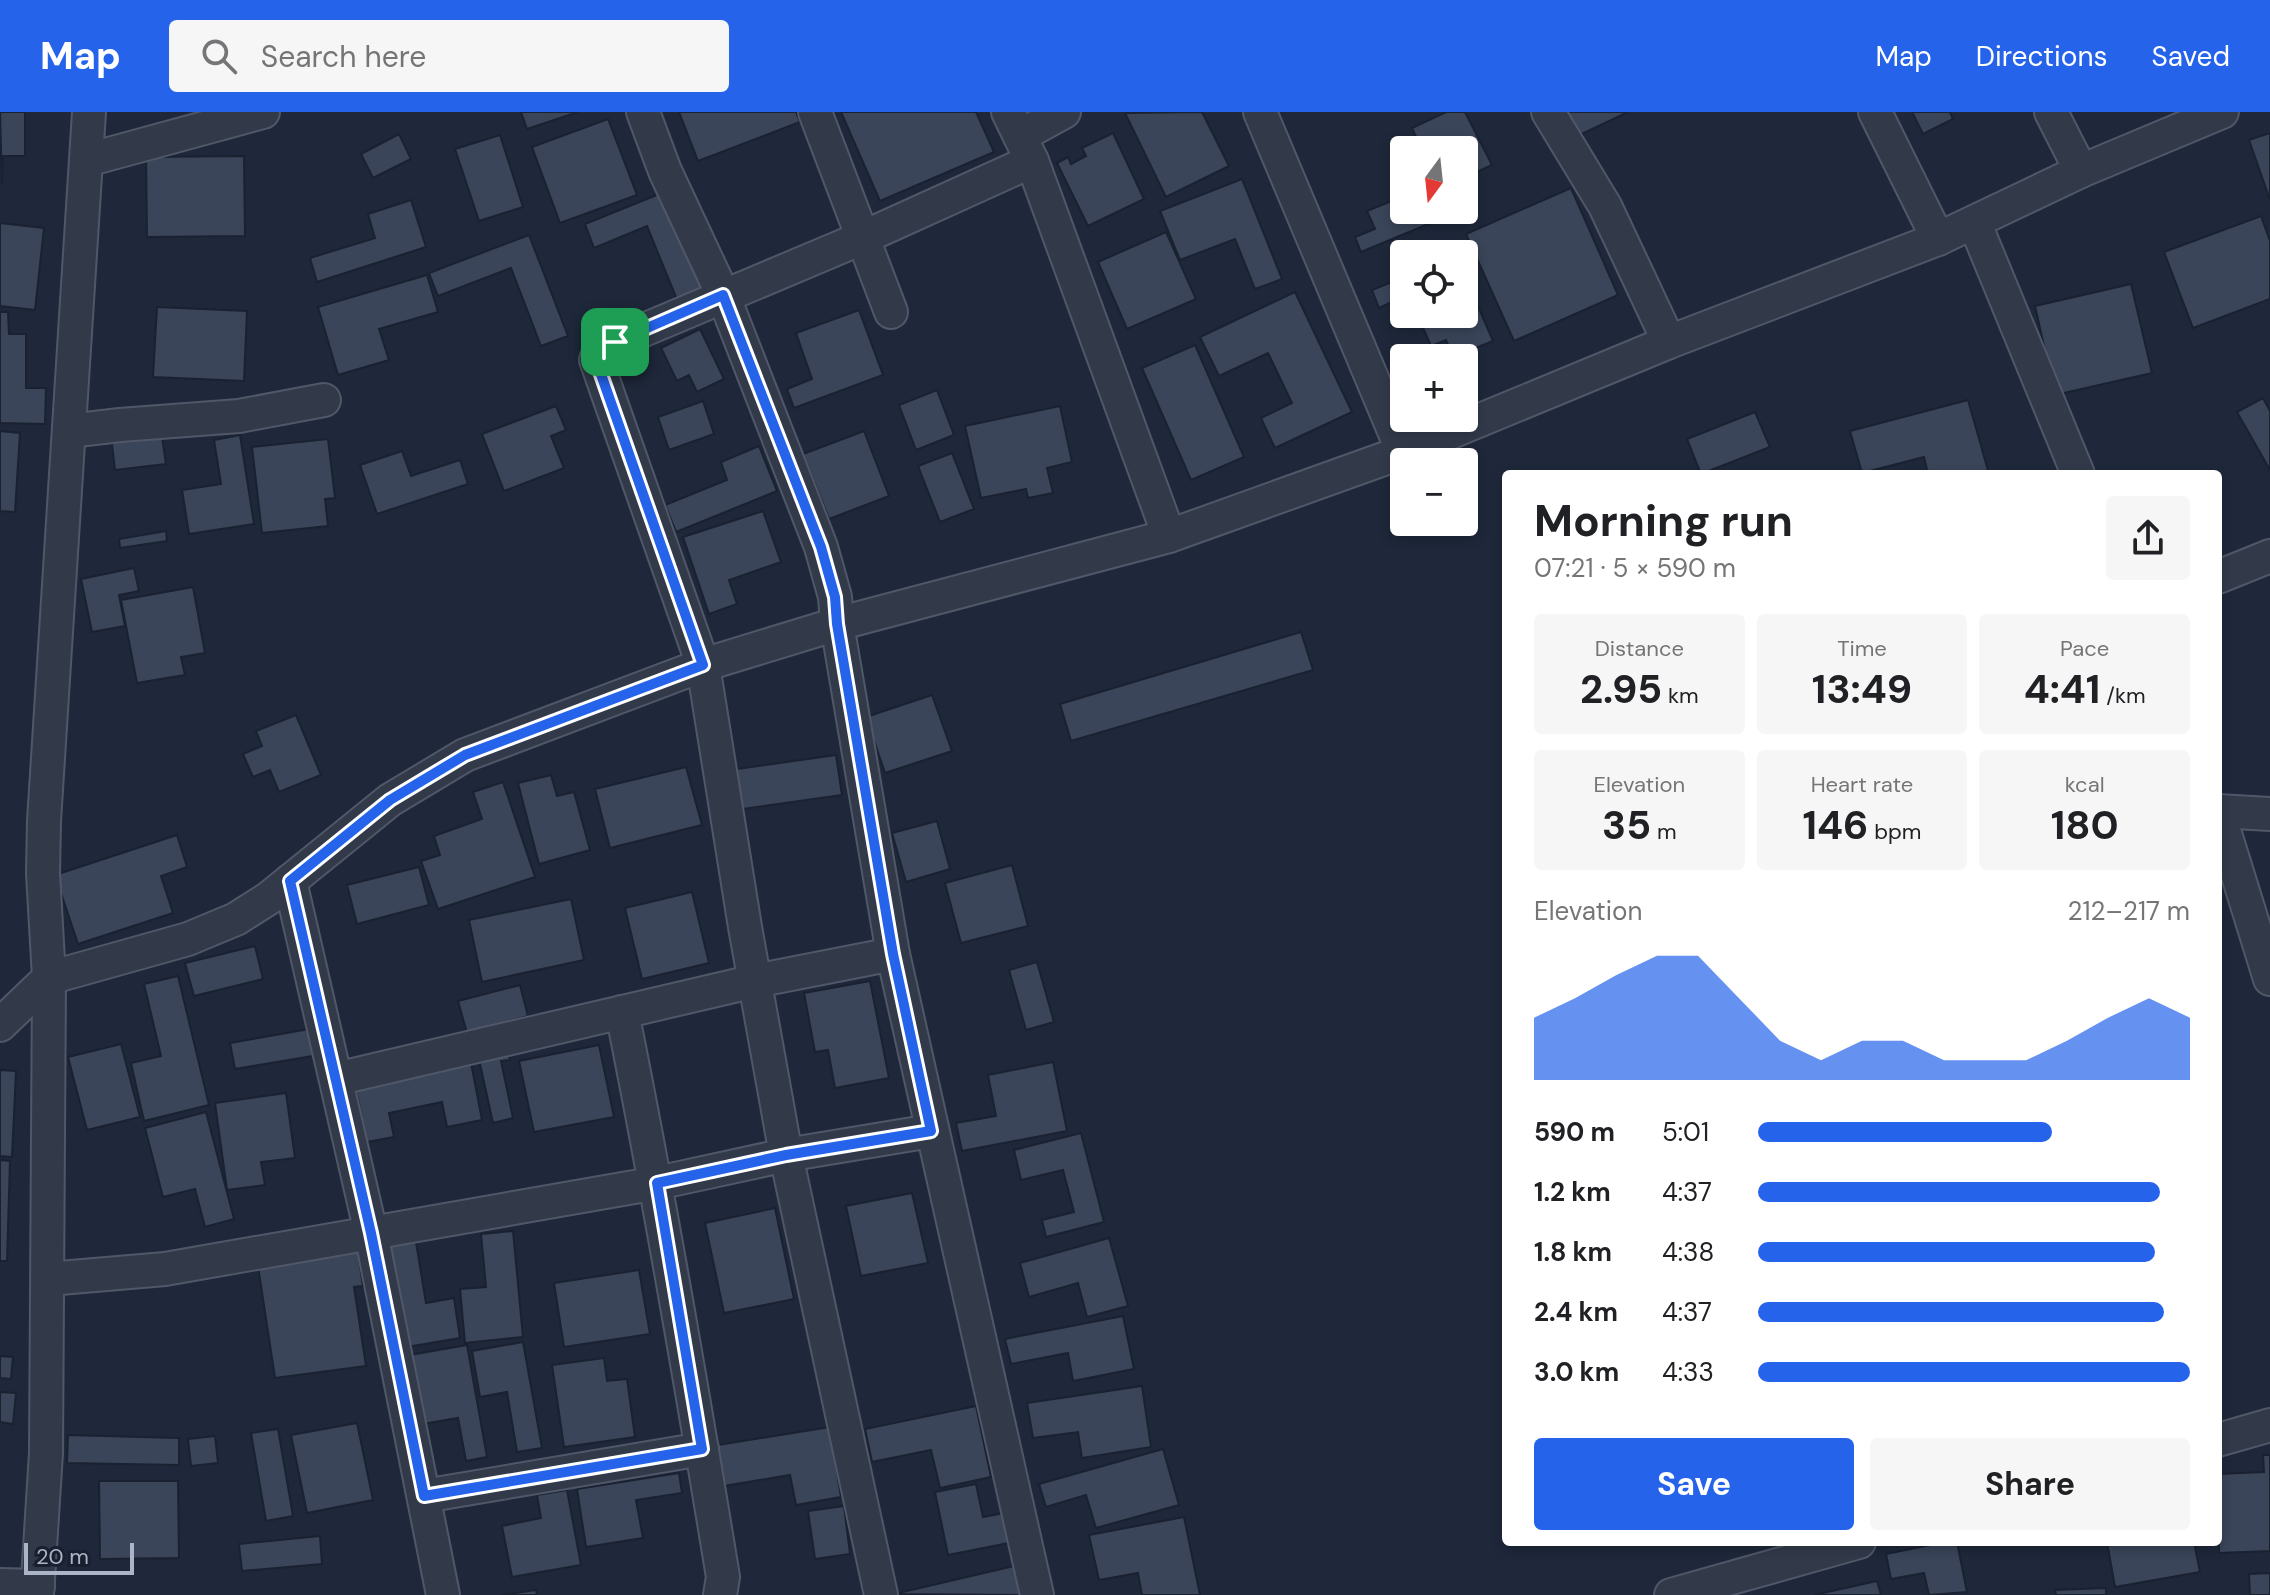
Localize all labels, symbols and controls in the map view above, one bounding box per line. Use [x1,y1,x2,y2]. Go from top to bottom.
search box [169,20,729,92]
text: Map [40,31,121,81]
icon: search [197,34,241,78]
text: Search here [261,37,426,76]
text: Map [1875,38,1932,75]
text: Directions [1976,38,2108,75]
text: Saved [2152,38,2230,75]
north arrow [1390,136,1478,224]
map controls [1390,136,1478,536]
button: locate [1390,240,1478,328]
pin [581,308,649,376]
icon: arrive [593,320,637,364]
button: + [1390,344,1478,432]
button: − [1390,448,1478,536]
text: Morning run [1534,492,1793,550]
button: share [2106,496,2190,580]
text: 07:21 · 5 × 590 m [1534,551,1736,585]
text: Distance [1595,634,1684,663]
text: Time [1837,634,1887,663]
text: Pace [2060,634,2109,663]
text: 2.95 [1580,663,1662,715]
text: 13:49 [1812,663,1912,715]
text: 4:41 [2024,663,2100,715]
text: km [1662,681,1699,710]
text: /km [2100,681,2146,710]
text: Elevation [1593,770,1685,799]
text: Heart rate [1811,770,1913,799]
text: kcal [2065,770,2105,799]
text: 35 [1602,799,1651,851]
text: 146 [1803,799,1868,851]
text: 180 [2051,799,2119,851]
text: m [1651,817,1677,846]
text: bpm [1868,817,1921,846]
text: Elevation [1534,894,1642,928]
text: 212–217 m [2067,894,2190,928]
text: 590 m [1534,1115,1615,1149]
text: 5:01 [1662,1115,1709,1149]
text: 1.2 km [1534,1175,1611,1209]
text: 4:37 [1662,1175,1712,1209]
text: 1.8 km [1534,1235,1612,1269]
text: 4:38 [1662,1235,1714,1269]
text: 2.4 km [1534,1295,1618,1329]
text: 4:37 [1662,1295,1712,1329]
text: 3.0 km [1534,1355,1619,1389]
text: 4:33 [1662,1355,1714,1389]
button: Save [1534,1438,1854,1530]
button: Share [1870,1438,2190,1530]
scale bar [24,1539,134,1575]
text: 20 m [36,1542,89,1571]

